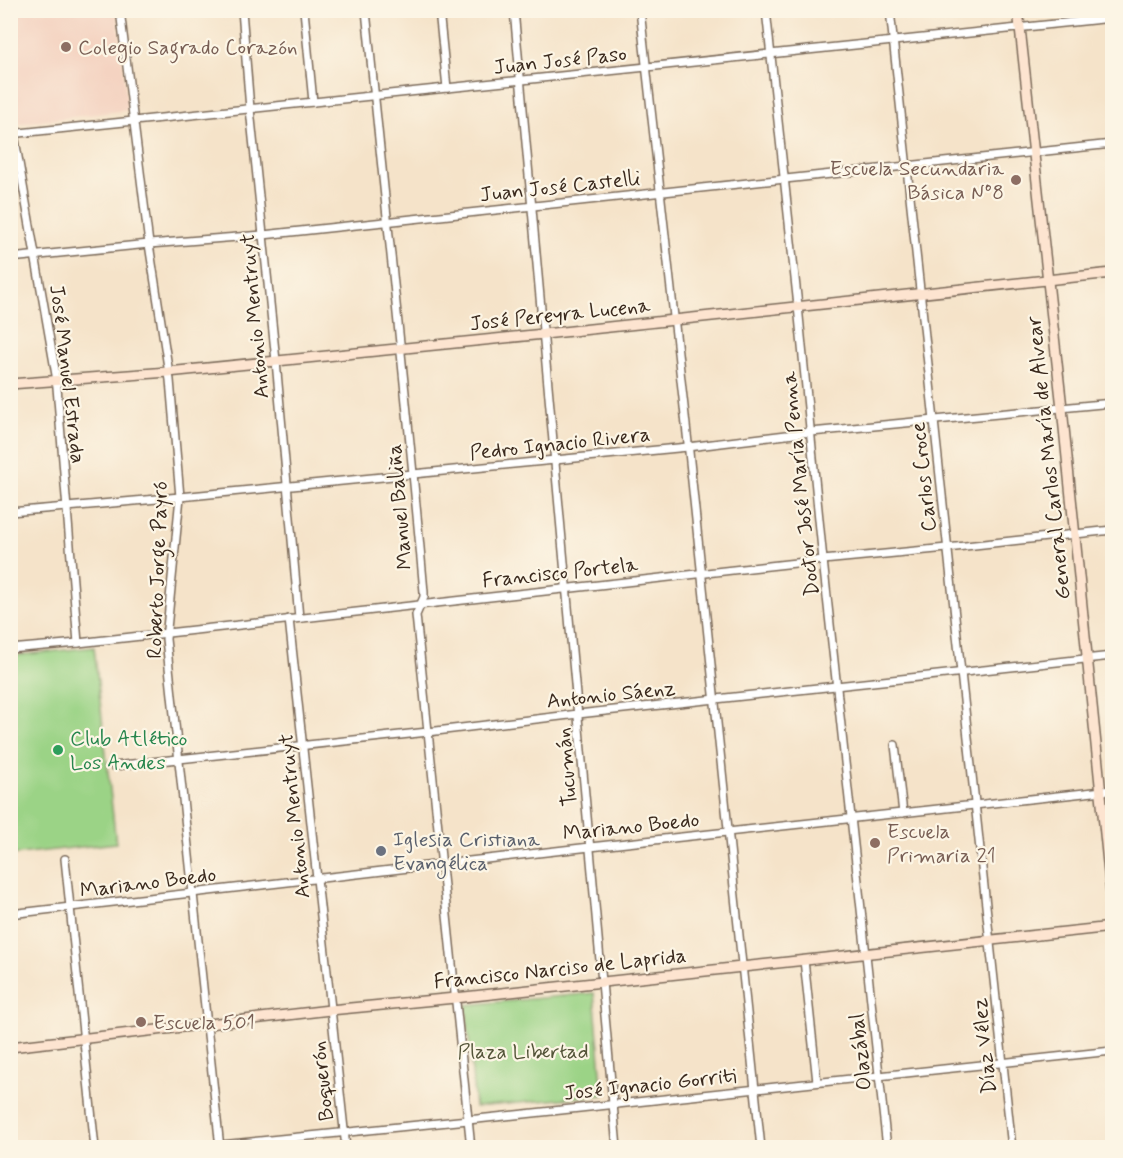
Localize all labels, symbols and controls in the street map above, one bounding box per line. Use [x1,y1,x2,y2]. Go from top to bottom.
place label: Colegio Sagrado Corazón [78,34,298,64]
marker: Colegio Sagrado Corazón [59,40,73,54]
street label: Juan José Paso [492,40,628,82]
place label: Escuela Secundaria Básica Nº8 [830,155,1004,207]
street label: Juan José Castelli [478,165,642,209]
marker: Escuela Secundaria Básica Nº8 [1009,173,1023,187]
street label: Antonio Mentruyt [234,232,276,400]
street label: José Manuel Estrada [42,283,92,465]
street label: José Pereyra Lucena [469,292,652,338]
street label: General Carlos María de Alvear [1020,315,1078,601]
street label: Doctor José María Penna [775,370,827,598]
street label: Pedro Ignacio Rivera [468,421,652,467]
street label: Carlos Croce [904,421,944,533]
street label: Manuel Baliña [381,443,419,571]
street label: Roberto Jorge Payró [141,481,177,659]
street label: Francisco Portela [481,551,640,595]
street label: Antonio Sáenz [545,674,677,716]
place label: Club Atlético Los Andes [70,725,188,777]
street label: Tucumán [550,726,584,808]
street label: Antonio Mentruyt [272,732,318,900]
marker: Club Atlético Los Andes [51,743,65,757]
street label: Mariano Boedo [562,806,701,848]
place label: Escuela Primaria 21 [887,818,996,870]
place label: Iglesia Cristiana Evangélica [393,826,540,879]
marker: Escuela Primaria 21 [868,836,882,850]
marker: Iglesia Cristiana Evangélica [374,844,388,858]
street label: Mariano Boedo [78,861,218,905]
street label: Francisco Narciso de Laprida [432,942,688,996]
street label: Díaz Vélez [966,996,1004,1095]
place label: Escuela 501 [153,1009,255,1037]
street label: Olazábal [843,1012,879,1092]
marker: Escuela 501 [134,1015,148,1029]
park label: Plaza Libertad [457,1038,589,1066]
street label: Boquerón [305,1040,341,1122]
street label: José Ignacio Gorriti [562,1062,738,1108]

